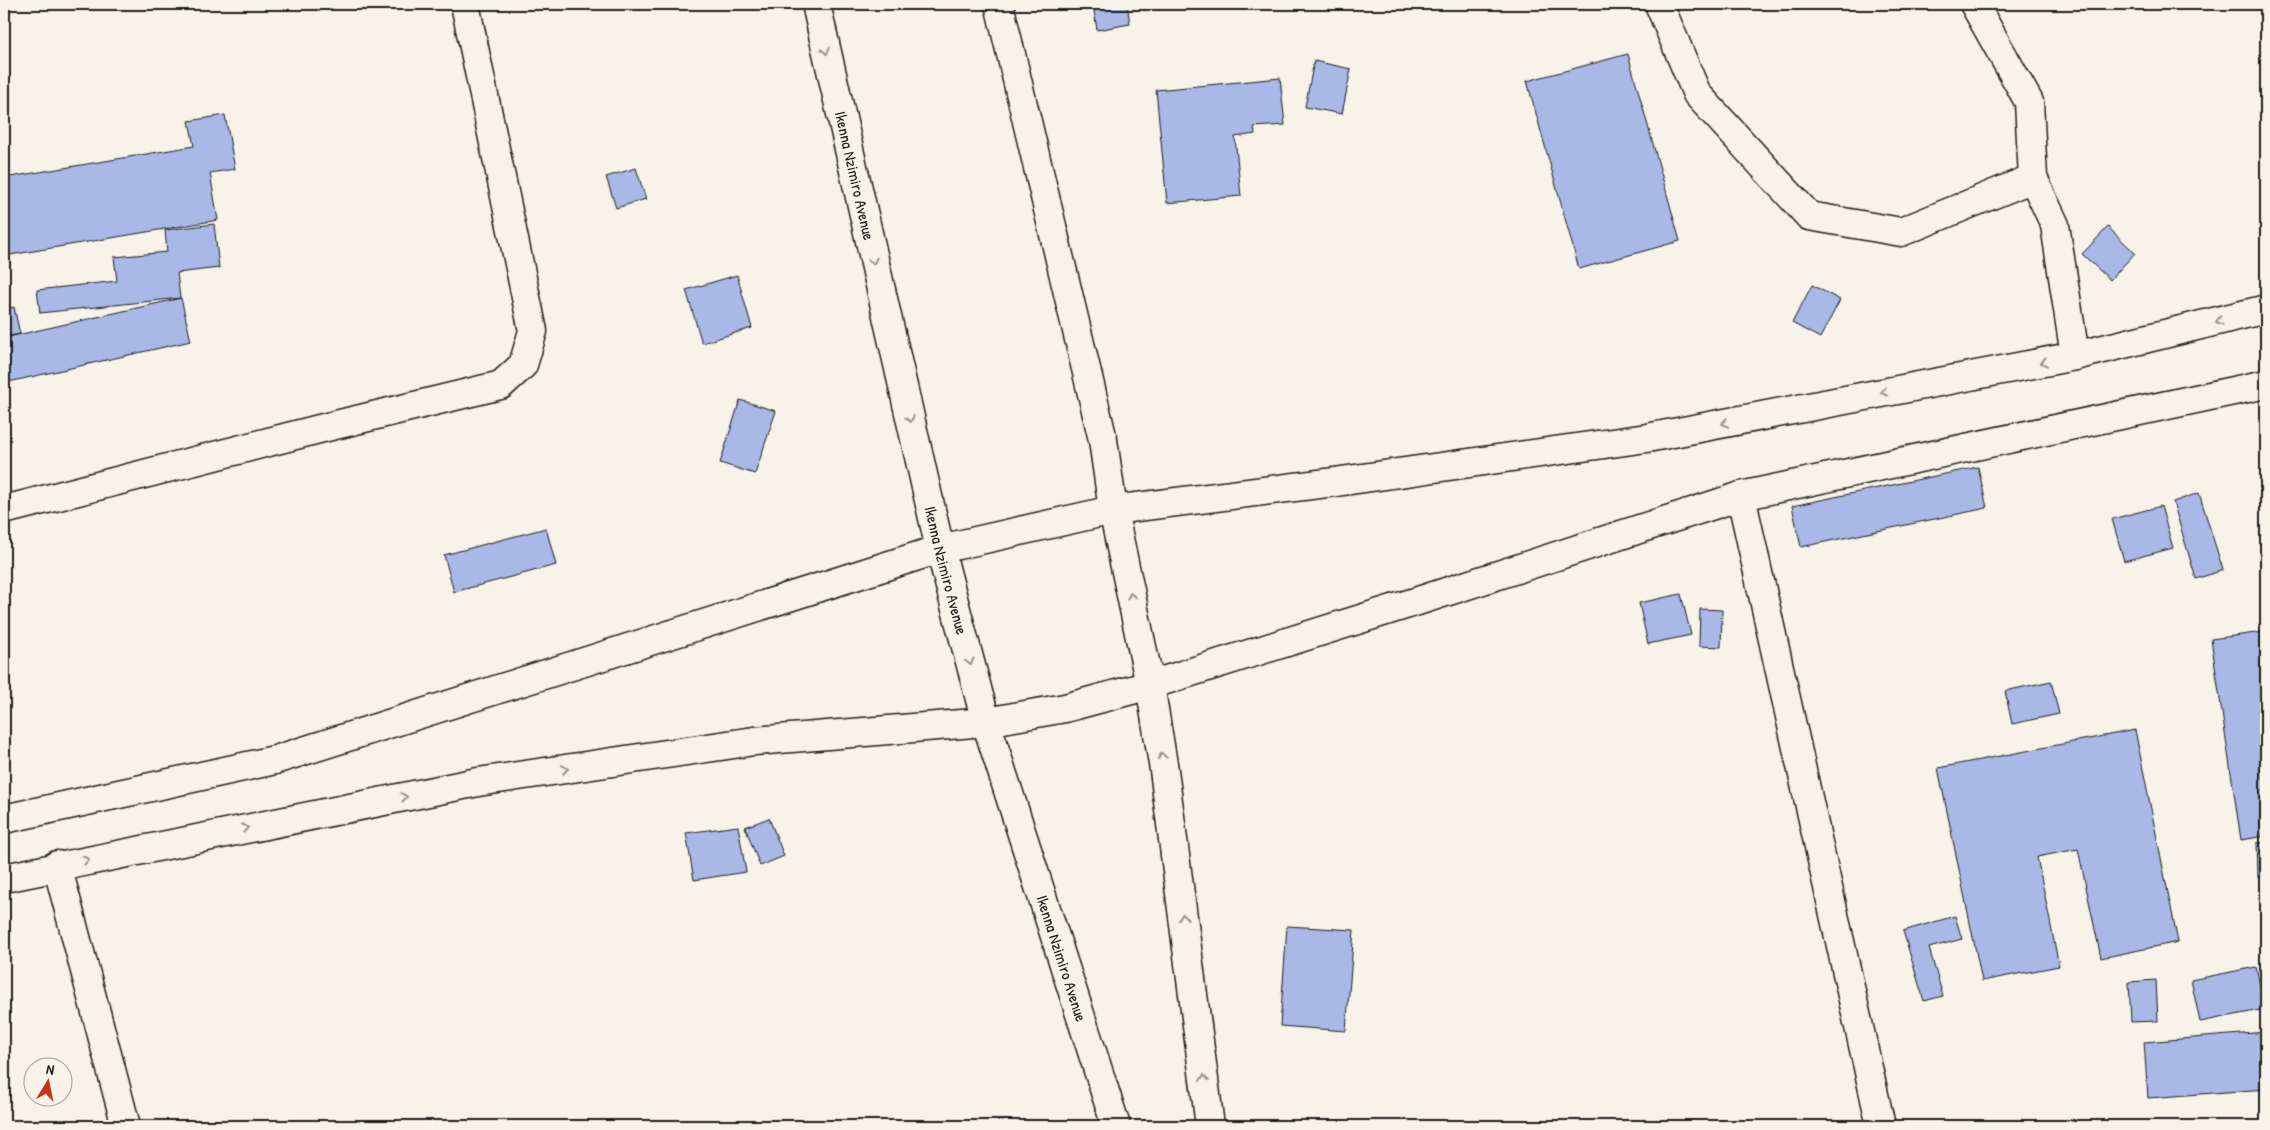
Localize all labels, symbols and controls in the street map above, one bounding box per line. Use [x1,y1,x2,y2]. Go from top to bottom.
one-way arrow [820,47,831,56]
street label: Ikenna Nzimiro Avenue [830,109,881,243]
one-way arrow [867,257,878,266]
one-way arrow [2215,315,2223,325]
one-way arrow [2039,356,2048,366]
one-way arrow [1880,387,1888,397]
one-way arrow [904,415,915,424]
one-way arrow [1720,418,1729,428]
street label: Ikenna Nzimiro Avenue [920,504,973,637]
one-way arrow [1126,592,1137,600]
one-way arrow [965,657,975,666]
one-way arrow [1157,751,1167,760]
one-way arrow [560,765,569,775]
one-way arrow [400,792,409,802]
one-way arrow [241,824,249,834]
one-way arrow [81,855,90,865]
street label: Ikenna Nzimiro Avenue [1031,892,1093,1025]
one-way arrow [1178,912,1189,920]
north arrow [22,1058,72,1108]
text: N [45,1059,56,1079]
one-way arrow [1199,1074,1209,1082]

